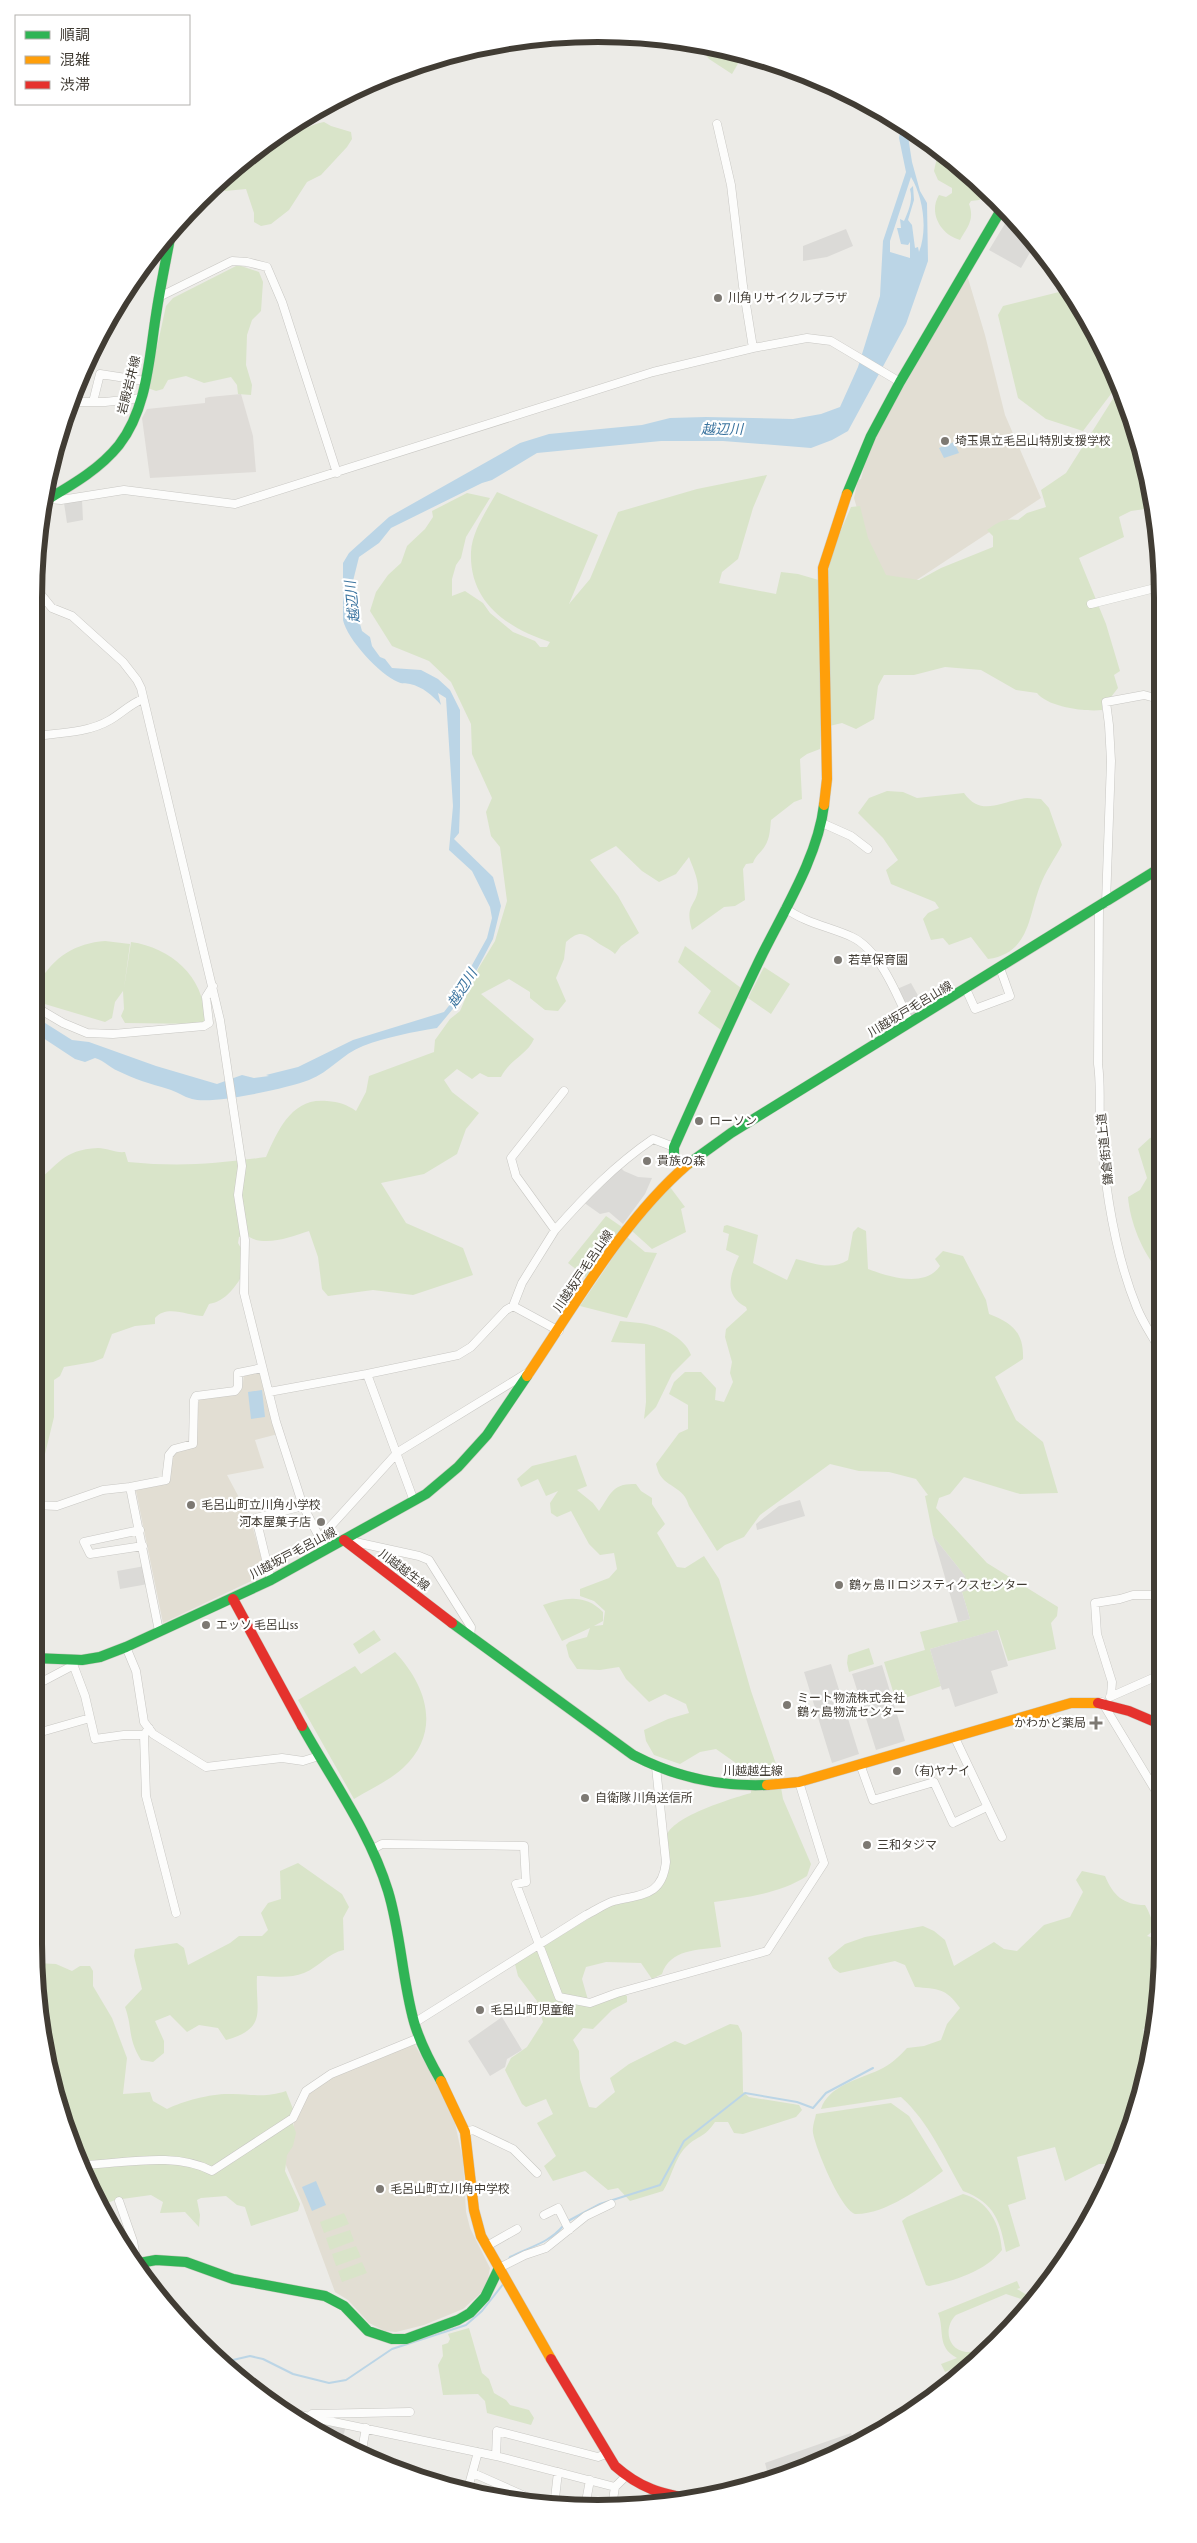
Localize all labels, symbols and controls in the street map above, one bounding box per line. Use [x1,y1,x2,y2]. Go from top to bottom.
legend [15,15,190,105]
text: 順調 [60,26,90,43]
text: 混雑 [60,51,90,68]
text: 渋滞 [60,76,90,93]
place label: 川角リサイクルプラザ [728,291,847,305]
marker: 川角リサイクルプラザ [712,292,724,304]
street label: 岩殿岩井線 [115,354,143,416]
water label: 越辺川 [701,421,745,437]
place label: 埼玉県立毛呂山特別支援学校 [955,434,1111,448]
marker: 埼玉県立毛呂山特別支援学校 [939,435,951,447]
water label: 越辺川 [342,578,362,624]
place label: 若草保育園 [848,953,908,967]
marker: 若草保育園 [832,954,844,966]
water label: 越辺川 [444,964,481,1010]
street label: 川越坂戸毛呂山線 [865,978,955,1040]
street label: 鎌倉街道上道 [1094,1112,1116,1186]
place label: ローソン [709,1114,757,1128]
marker: ローソン [693,1115,705,1127]
place label: 貴族の森 [657,1154,705,1168]
marker: 貴族の森 [641,1155,653,1167]
street label: 川越坂戸毛呂山線 [550,1227,616,1315]
place label: 毛呂山町立川角小学校 [201,1498,321,1512]
marker: 毛呂山町立川角小学校 [185,1499,197,1511]
place label: 河本屋菓子店 [239,1515,311,1529]
marker: 河本屋菓子店 [315,1516,327,1528]
street label: 川越坂戸毛呂山線 [247,1524,339,1582]
street label: 川越越生線 [376,1546,432,1594]
place label: 鶴ヶ島Ⅱロジスティクスセンター [849,1578,1028,1592]
marker: 鶴ヶ島Ⅱロジスティクスセンター [833,1579,845,1591]
place label: エッソ 毛呂山ss [216,1618,298,1632]
marker: エッソ 毛呂山ss [200,1619,212,1631]
place label: ミート物流株式会社 鶴ヶ島物流センター [797,1691,905,1719]
marker: ミート物流株式会社 鶴ヶ島物流センター [781,1699,793,1711]
place label: かわかど薬局 [1014,1716,1086,1730]
marker: かわかど薬局 [1090,1717,1102,1729]
street label: 川越越生線 [723,1764,783,1778]
place label: （有)ヤナイ [907,1764,970,1778]
marker: （有)ヤナイ [891,1765,903,1777]
place label: 自衛隊 川角送信所 [595,1791,693,1805]
marker: 自衛隊 川角送信所 [579,1792,591,1804]
place label: 三和タジマ [877,1838,937,1852]
marker: 三和タジマ [861,1839,873,1851]
place label: 毛呂山町児童館 [490,2003,574,2017]
marker: 毛呂山町児童館 [474,2004,486,2016]
place label: 毛呂山町立川角中学校 [390,2182,510,2196]
marker: 毛呂山町立川角中学校 [374,2183,386,2195]

